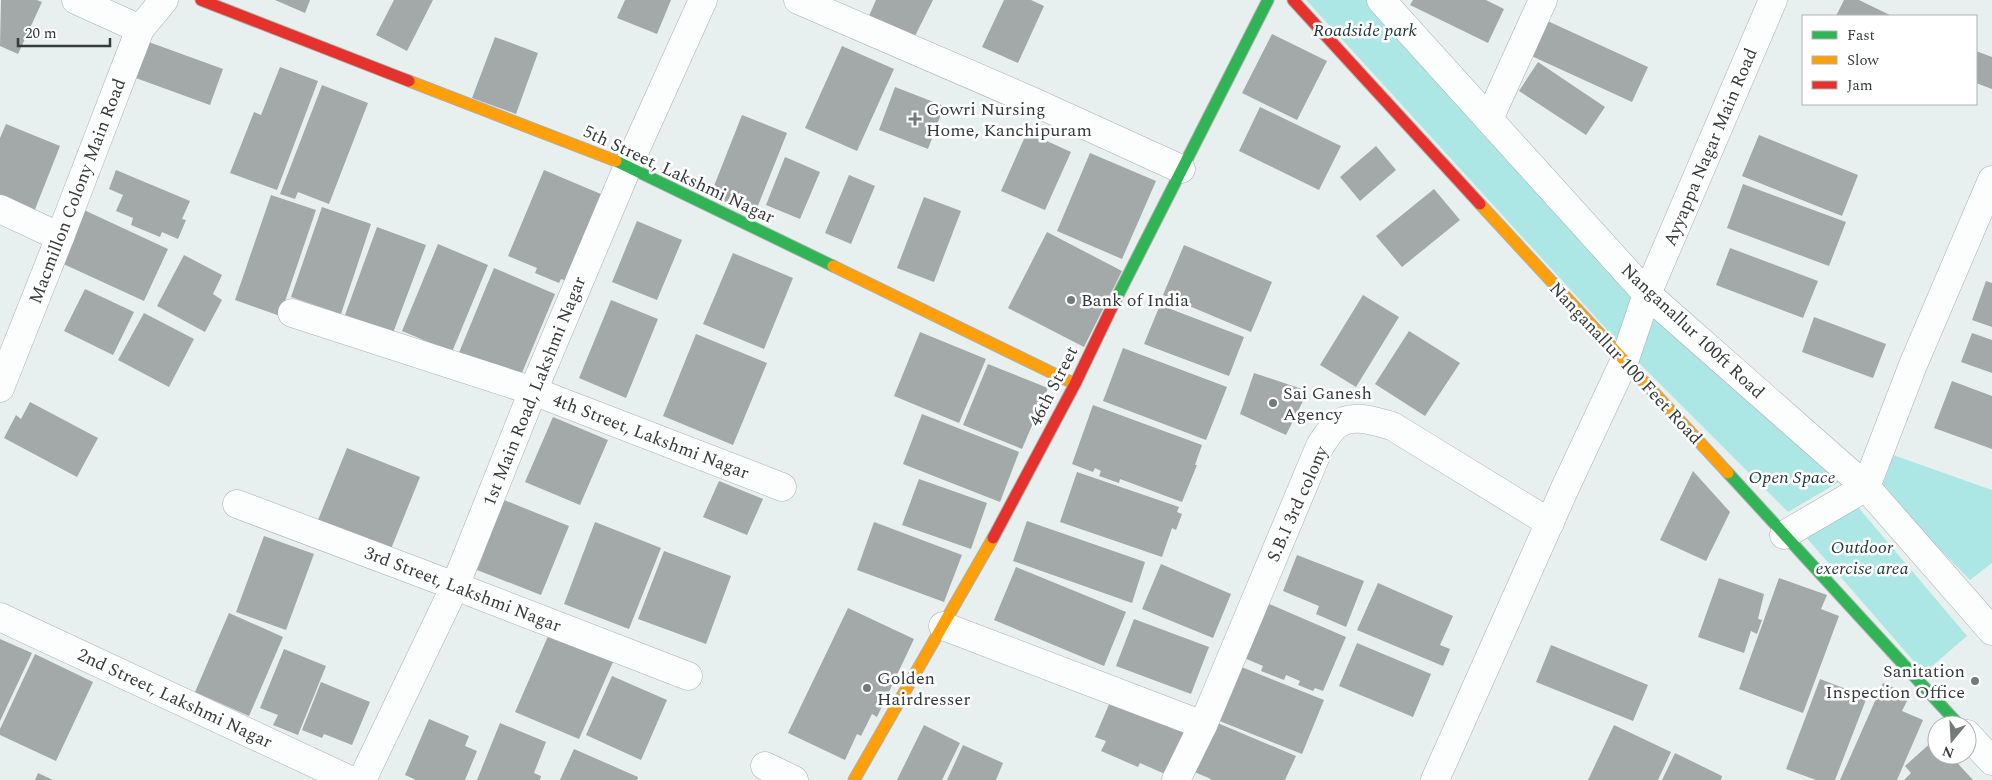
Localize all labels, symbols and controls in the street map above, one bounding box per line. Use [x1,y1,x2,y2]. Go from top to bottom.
scale bar [18,15,110,47]
legend [1802,15,1977,105]
park label: Roadside park [1313,17,1418,44]
text: 20 m [25,22,57,45]
text: Fast [1847,24,1875,47]
street label: Ayyappa Nagar Main Road [1656,44,1764,250]
text: Slow [1847,49,1879,72]
text: Jam [1847,74,1873,97]
street label: Macmillon Colony Main Road [22,75,133,308]
place label: Gowri Nursing Home, Kanchipuram [926,96,1092,144]
marker: Gowri Nursing Home, Kanchipuram [908,112,922,126]
street label: 5th Street, Lakshmi Nagar [579,118,779,231]
street label: Nanganallur 100ft Road [1615,257,1771,405]
street label: 1st Main Road, Lakshmi Nagar [476,272,593,510]
street label: Nanganallur 100 Feet Road [1543,276,1709,451]
place label: Bank of India [1081,287,1189,314]
marker: Bank of India [1065,294,1077,306]
street label: 46th Street [1022,342,1085,431]
place label: Sai Ganesh Agency [1283,380,1372,428]
street label: 4th Street, Lakshmi Nagar [549,386,753,486]
marker: Sai Ganesh Agency [1267,397,1279,409]
street label: S.B.I 3rd colony [1260,441,1336,567]
park label: Open Space [1749,464,1835,491]
park label: Outdoor exercise area [1815,534,1909,582]
street label: 3rd Street, Lakshmi Nagar [360,539,565,640]
street label: 2nd Street, Lakshmi Nagar [73,641,277,756]
place label: Sanitation Inspection Office [1825,658,1965,706]
place label: Golden Hairdresser [877,665,970,713]
marker: Sanitation Inspection Office [1969,675,1981,687]
marker: Golden Hairdresser [861,682,873,694]
north arrow [1927,715,1977,765]
text: N [1939,740,1957,764]

